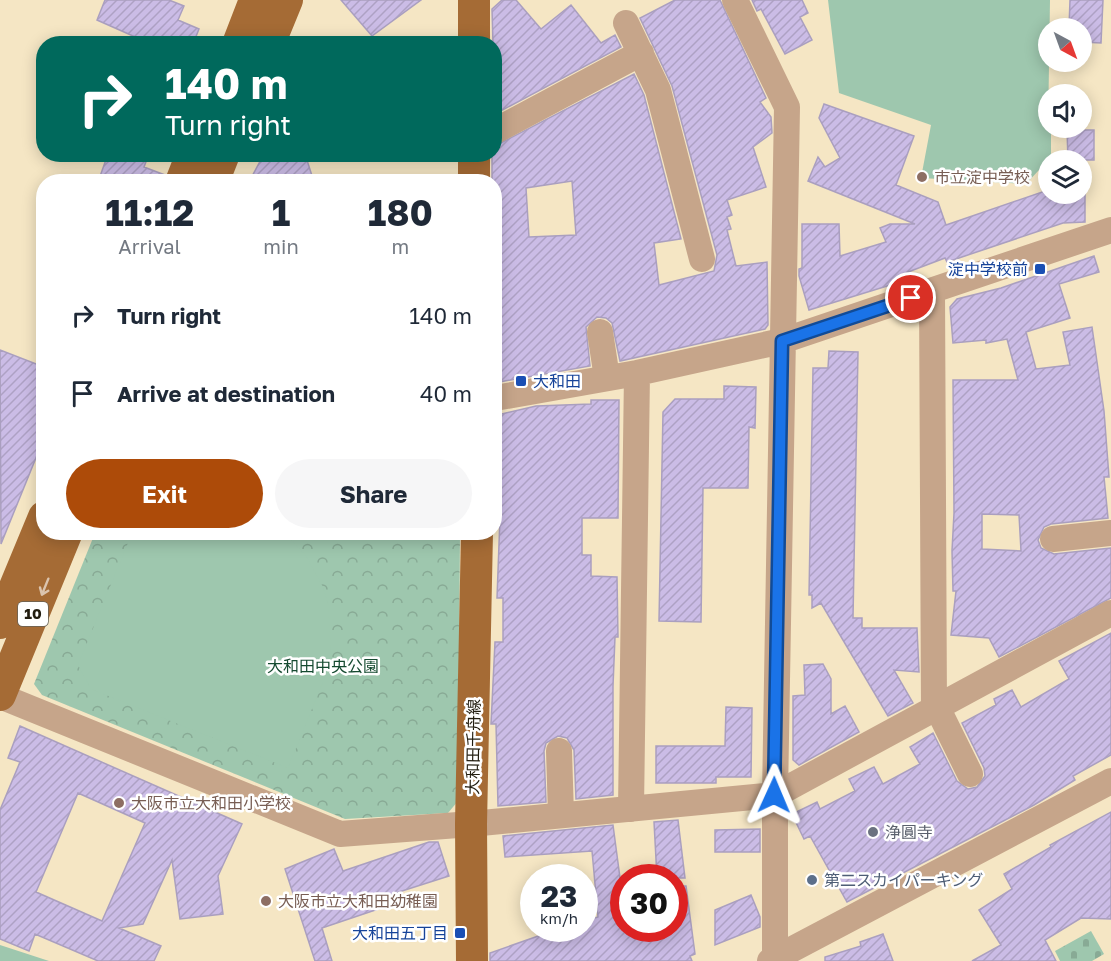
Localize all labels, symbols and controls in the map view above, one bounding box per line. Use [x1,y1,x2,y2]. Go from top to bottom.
north arrow [1038,18,1092,72]
map controls [1038,18,1092,204]
text: 140 m [165,58,287,108]
icon: right [66,60,144,138]
button: sound [1038,84,1092,138]
text: Turn right [165,109,291,141]
button: layers [1038,150,1092,204]
place label: 市立淀中学校 [934,167,1030,187]
marker: 市立淀中学校 [915,170,929,184]
text: 11:12 [105,191,194,234]
text: 1 [272,191,290,234]
text: 180 [368,191,433,234]
text: Arrival [118,234,181,258]
text: min [263,234,299,258]
text: m [392,234,409,258]
place label: 淀中学校前 [948,259,1028,279]
marker: 淀中学校前 [1033,262,1047,276]
pin [885,272,936,323]
icon: arrive [894,281,927,314]
icon: right [66,299,99,332]
text: Turn right [117,302,221,329]
text: 140 m [409,302,472,329]
place label: 大和田 [533,371,581,391]
marker: 大和田 [514,374,528,388]
icon: arrive [66,377,99,410]
text: Arrive at destination [117,380,335,407]
text: 40 m [420,380,472,407]
button: Exit [66,459,263,528]
button: Share [275,459,472,528]
one-way arrow [39,577,50,595]
road number: 10 [18,602,48,626]
park label: 大和田中央公園 [267,656,379,676]
street label: 大和田千舟線 [462,699,484,795]
position arrow [742,763,806,827]
place label: 大阪市立大和田小学校 [131,793,291,813]
marker: 大阪市立大和田小学校 [112,796,126,810]
place label: 浄圓寺 [885,822,933,842]
marker: 浄圓寺 [866,825,880,839]
speed limit sign: 30 [610,864,688,942]
place label: 第二スカイパーキング [824,870,983,890]
marker: 第二スカイパーキング [805,873,819,887]
text: 23 [541,878,577,914]
place label: 大阪市立大和田幼稚園 [278,891,438,911]
marker: 大阪市立大和田幼稚園 [259,894,273,908]
text: km/h [540,909,578,927]
place label: 大和田五丁目 [352,923,448,943]
marker: 大和田五丁目 [453,926,467,940]

